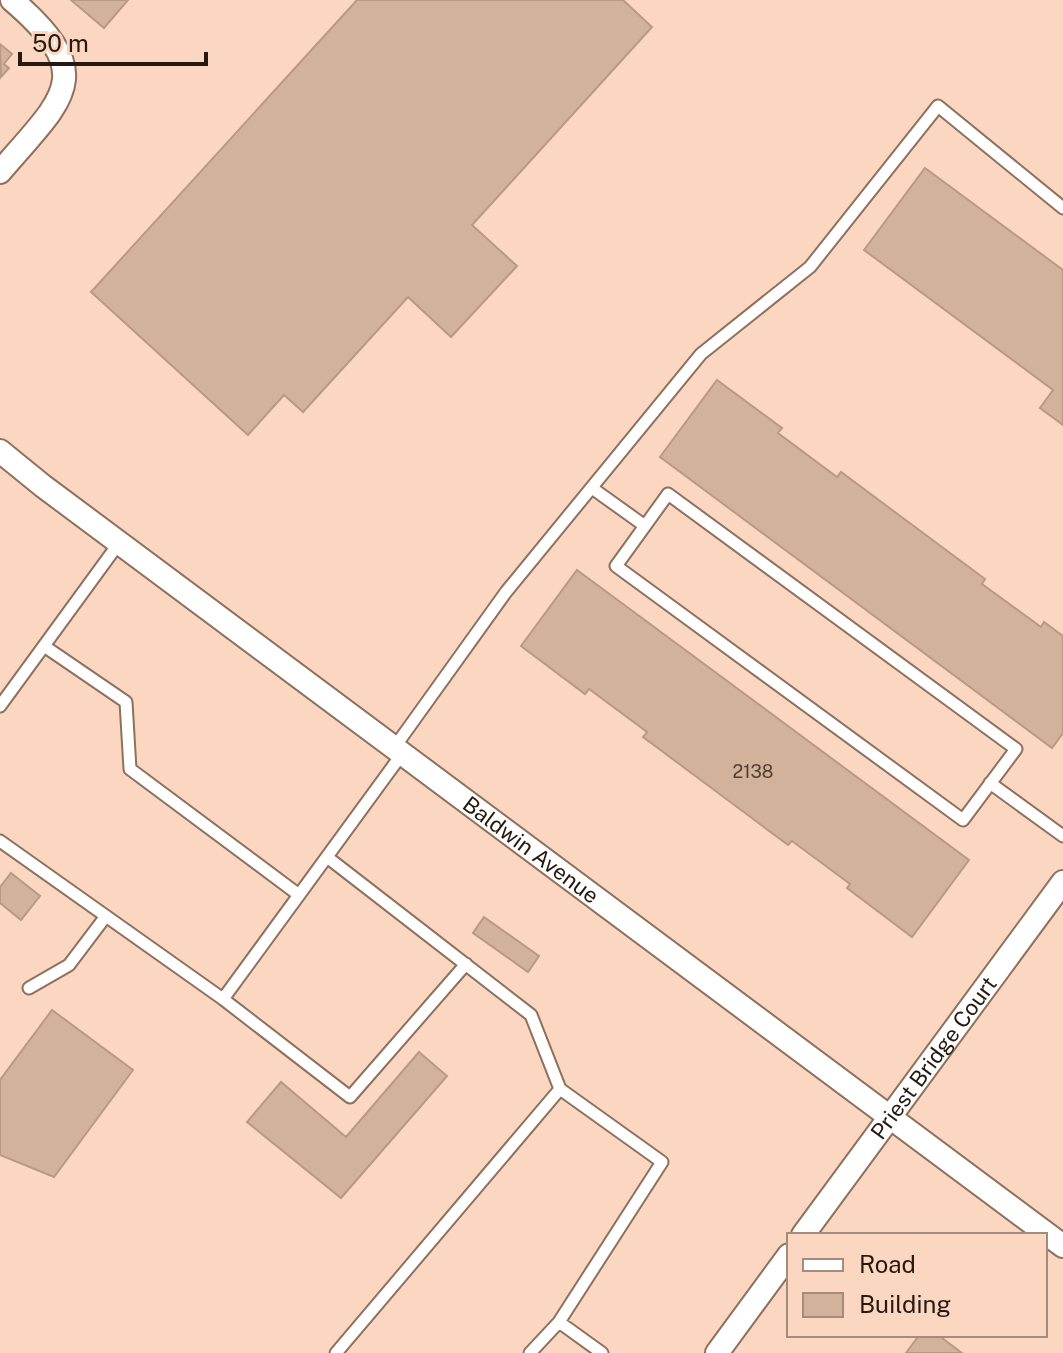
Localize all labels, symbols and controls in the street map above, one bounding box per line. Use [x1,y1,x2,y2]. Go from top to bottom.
scale bar [20,16,206,66]
text: 50 m [32,29,89,57]
house number: 2138 [733,761,773,782]
street label: Baldwin Avenue [458,791,604,909]
street label: Priest Bridge Court [865,971,1002,1144]
legend [787,1233,1047,1337]
text: Road [859,1250,916,1278]
text: Building [859,1290,951,1318]

